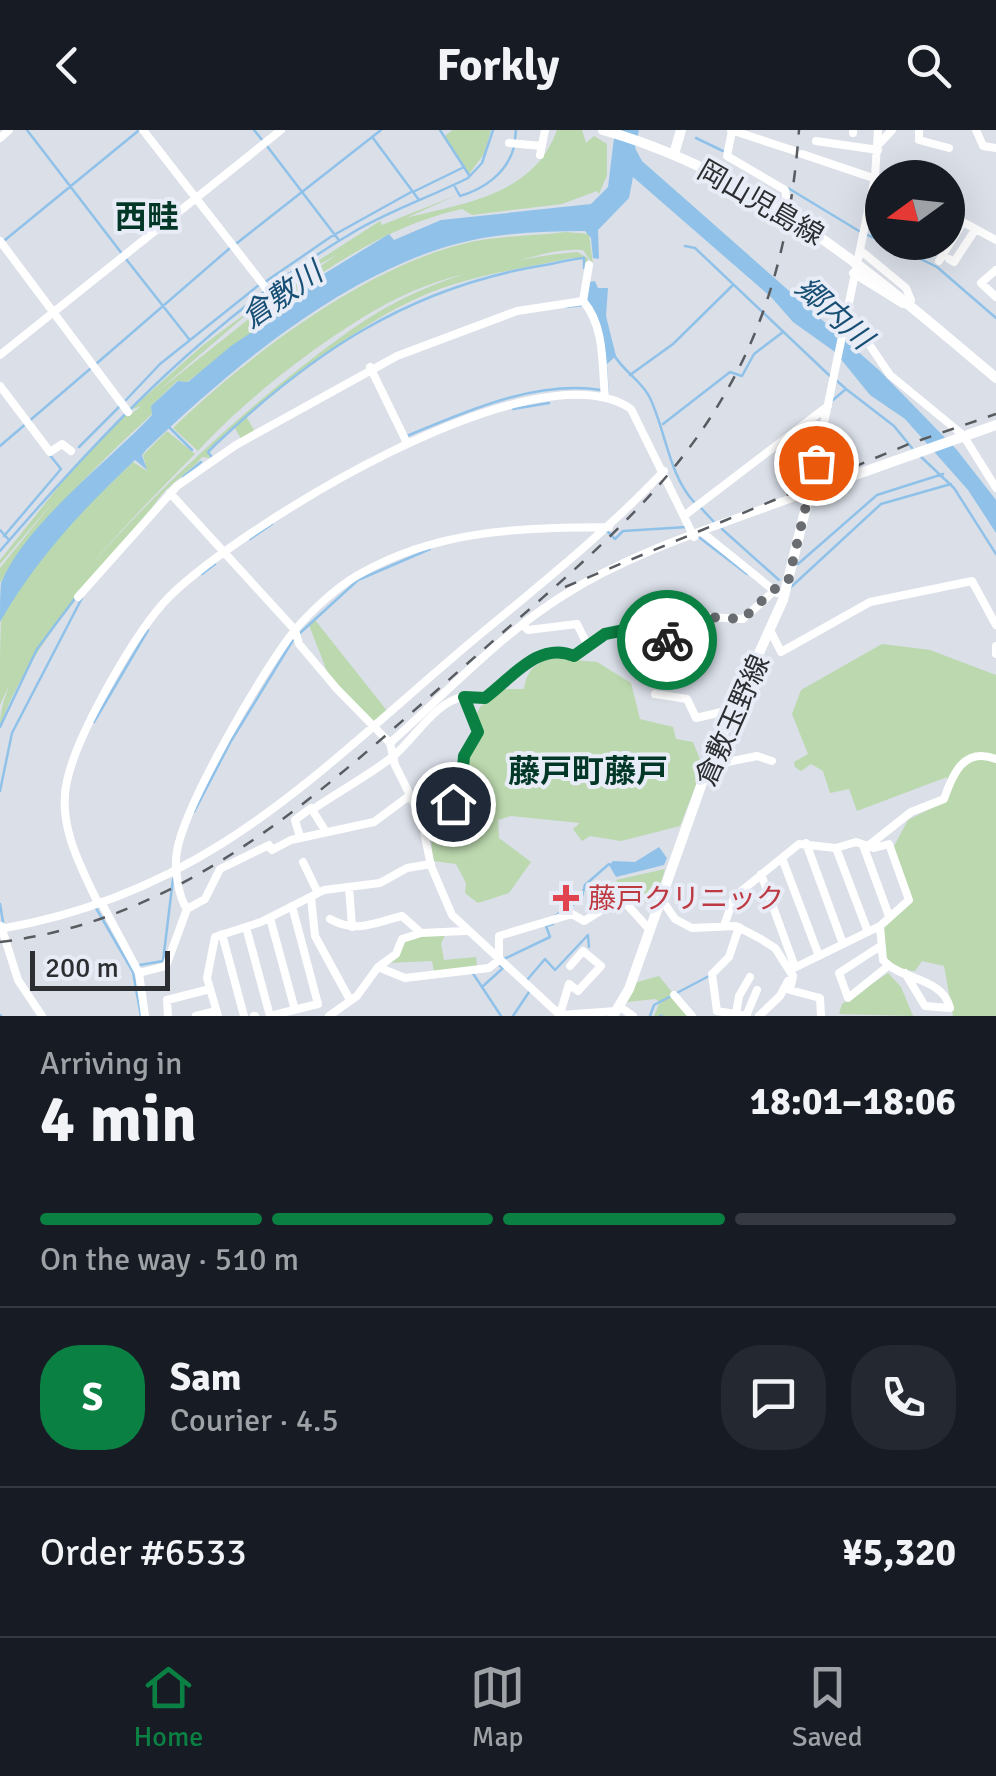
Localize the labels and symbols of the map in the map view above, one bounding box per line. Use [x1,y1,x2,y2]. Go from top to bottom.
street label: 岡山児島線 [691,153,830,253]
north arrow [865,160,965,260]
district label: 西畦 [115,198,179,237]
water label: 倉敷川 [235,253,332,336]
water label: 郷内川 [788,270,882,359]
pin [774,421,859,506]
courier [617,590,717,690]
street label: 倉敷玉野線 [689,650,777,791]
district label: 藤戸町藤戸 [508,752,668,791]
pin [411,762,496,847]
place label: 藤戸クリニック [588,882,784,916]
marker: 藤戸クリニック [553,885,579,911]
scale bar [30,946,170,990]

